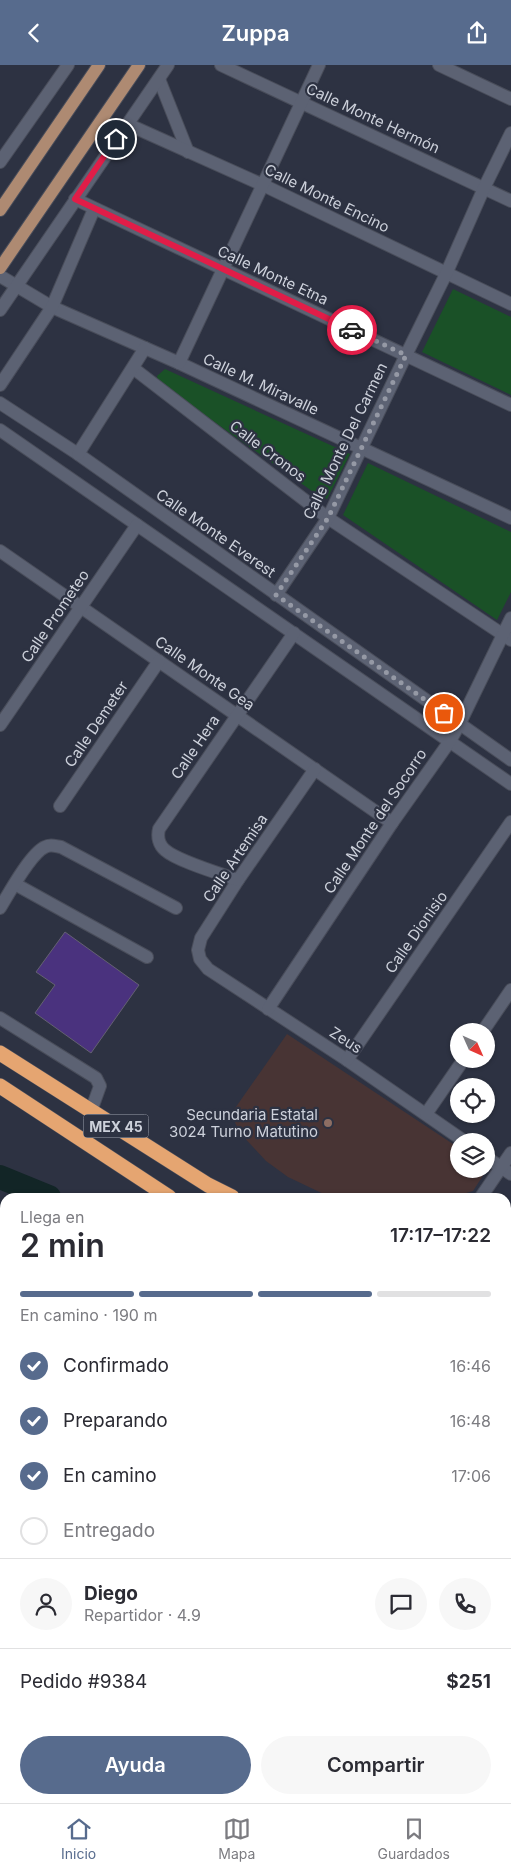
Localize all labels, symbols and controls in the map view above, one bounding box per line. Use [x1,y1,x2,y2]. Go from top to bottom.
icon: back [20,19,48,47]
icon: share [463,19,491,47]
text: Zuppa [221,20,290,46]
street label: Calle Monte Hermón [303,79,443,157]
pin [95,118,137,160]
icon: home [102,125,130,153]
street label: Calle Monte Encino [261,160,393,236]
street label: Calle Monte Etna [215,241,331,309]
courier [327,305,377,355]
icon: car [338,316,366,344]
street label: Calle M. Miravalle [200,349,322,419]
street label: Calle Monte Del Carmen [299,359,391,523]
street label: Calle Cronos [226,416,310,486]
street label: Calle Monte Everest [153,485,280,581]
street label: Calle Prometeo [17,566,93,666]
street label: Calle Monte Gea [152,632,258,714]
street label: Calle Demeter [60,677,132,771]
pin [423,692,465,734]
icon: bag [430,699,458,727]
street label: Calle Hera [167,711,223,783]
street label: Calle Monte del Socorro [319,745,431,897]
street label: Calle Artemisa [198,810,272,906]
street label: Calle Dionisio [381,887,451,977]
street label: Zeus [326,1023,366,1058]
north arrow [450,1023,495,1067]
map controls [450,1023,495,1178]
button: locate [450,1078,495,1123]
place label: Secundaria Estatal 3024 Turno Matutino [169,1105,318,1141]
road number: MEX 45 [84,1115,148,1137]
marker: Secundaria Estatal 3024 Turno Matutino [322,1117,334,1129]
button: layers [450,1133,495,1178]
text: Llega en [20,1207,84,1227]
text: 17:17–17:22 [390,1224,491,1247]
text: 2 min [20,1226,105,1265]
text: En camino · 190 m [20,1305,157,1325]
icon: check [20,1352,48,1380]
text: Confirmado [63,1354,169,1377]
text: 16:46 [450,1356,491,1376]
icon: check [20,1407,48,1435]
text: Preparando [63,1409,168,1432]
text: 16:48 [450,1411,491,1431]
icon: check [20,1462,48,1490]
text: En camino [63,1464,157,1487]
text: 17:06 [451,1466,491,1486]
text: Entregado [63,1519,155,1542]
button: person [20,1578,72,1630]
button: chat [375,1578,427,1630]
button: phone [439,1578,491,1630]
text: Diego [84,1582,138,1605]
text: Repartidor · 4.9 [84,1605,201,1625]
text: Pedido #9384 [20,1670,147,1693]
text: $251 [446,1670,491,1693]
button: Ayuda [20,1736,251,1794]
button: Compartir [261,1736,491,1794]
tab: Inicio [61,1815,96,1862]
tab: Mapa [218,1815,255,1862]
tab: Guardados [378,1815,450,1862]

